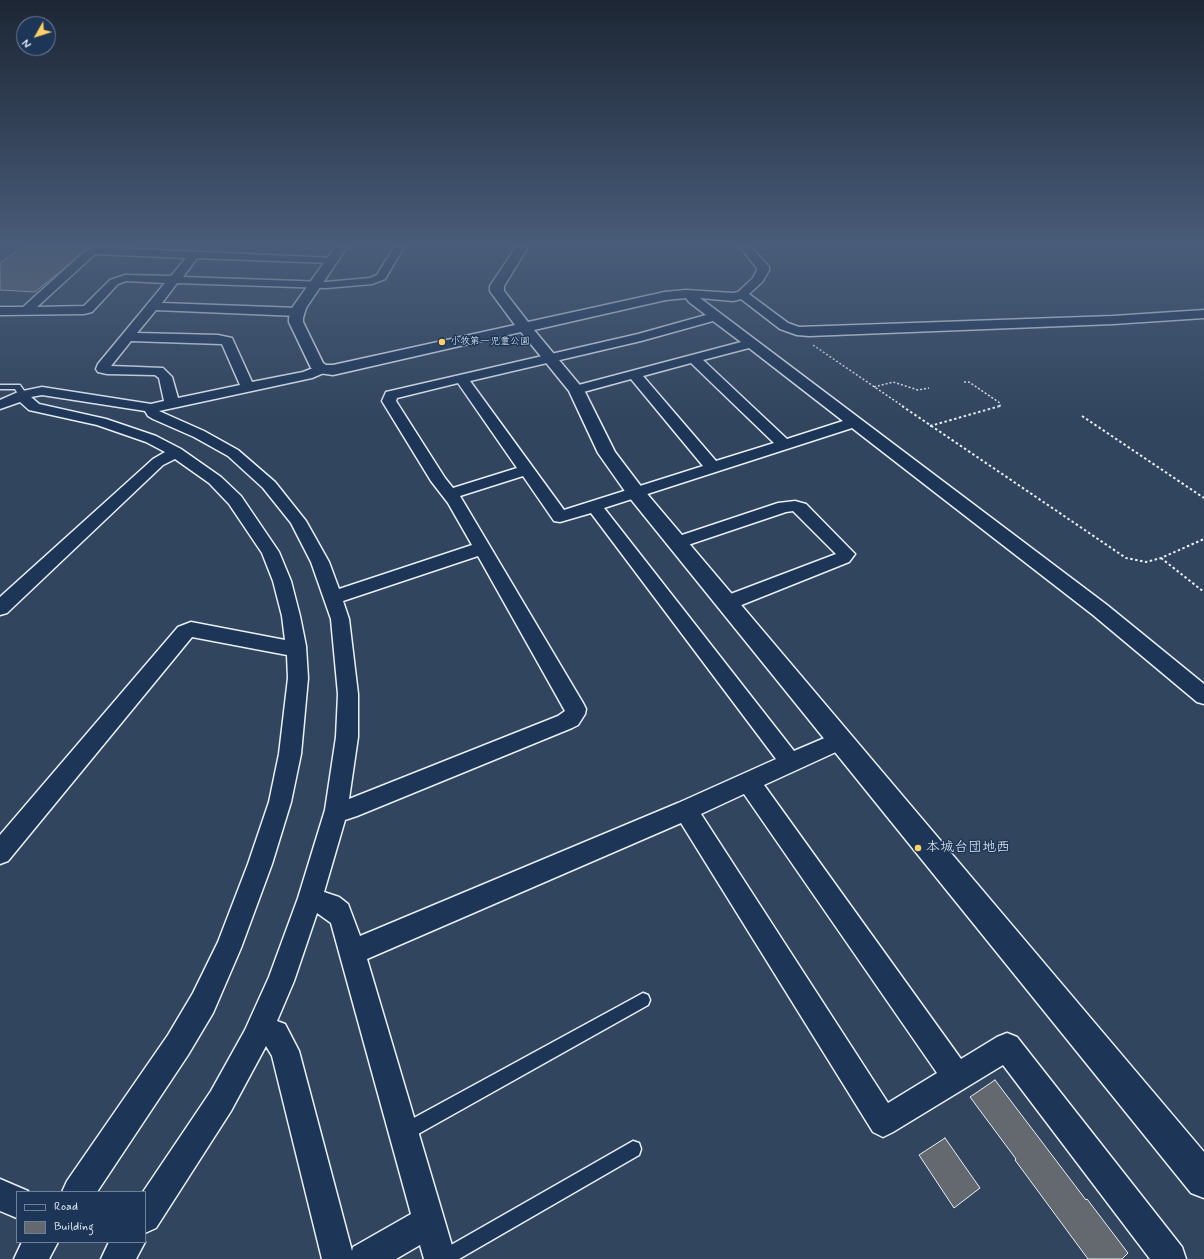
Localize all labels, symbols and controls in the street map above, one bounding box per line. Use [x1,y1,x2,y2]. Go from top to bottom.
north arrow [16,16,56,56]
text: N [20,36,35,50]
place label: 小牧第一児童公園 [450,336,530,348]
marker: 小牧第一児童公園 [437,337,447,347]
place label: 本城台団地西 [926,840,1010,856]
marker: 本城台団地西 [913,843,923,853]
legend [16,1191,146,1243]
text: Road [54,1199,78,1215]
text: Building [54,1219,94,1235]

